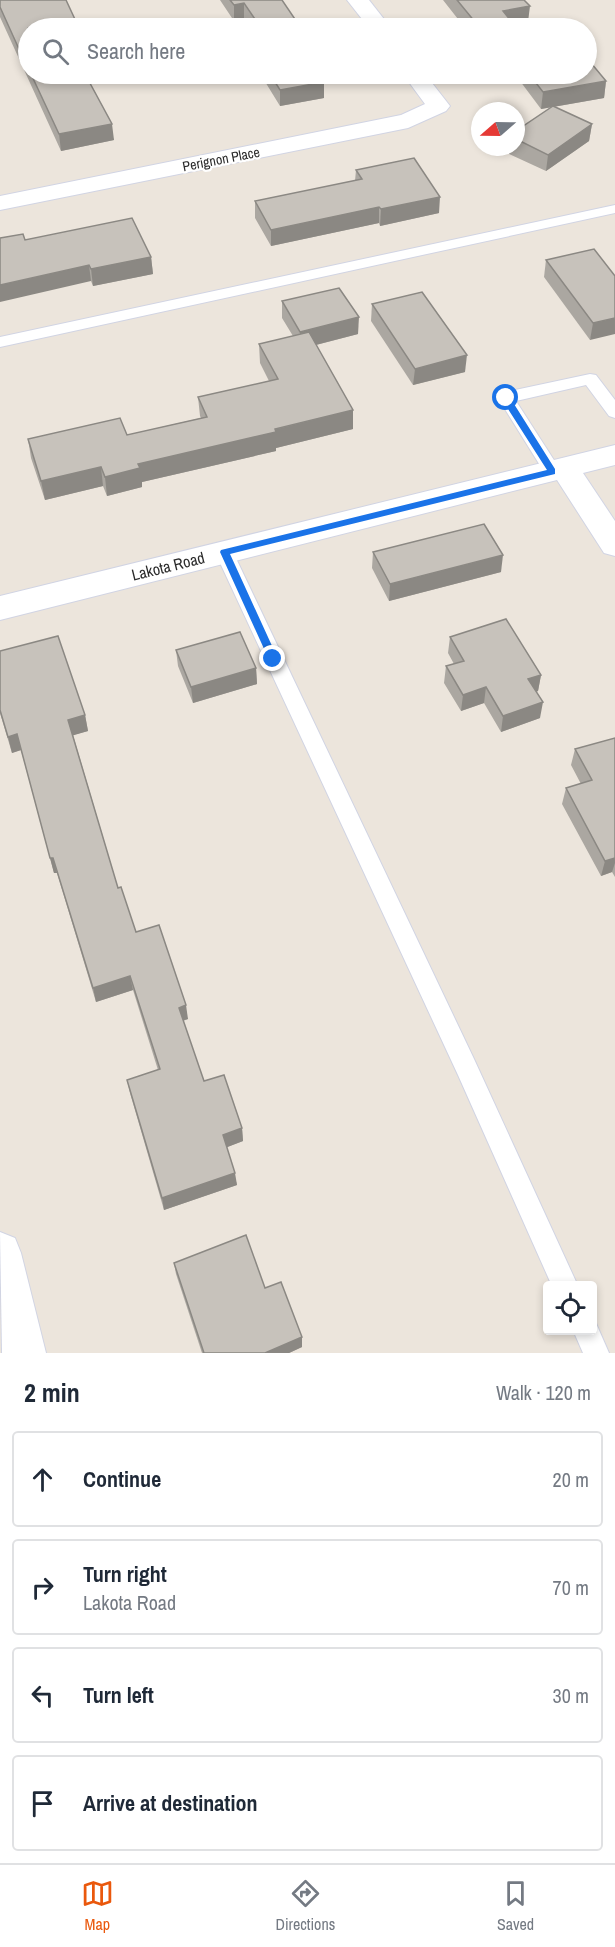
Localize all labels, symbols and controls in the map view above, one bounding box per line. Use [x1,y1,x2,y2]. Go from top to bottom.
search box [18,18,597,84]
icon: search [39,35,72,68]
text: Search here [87,36,185,66]
north arrow [471,102,525,156]
street label: Perignon Place [181,143,261,175]
route start [492,384,518,410]
street label: Lakota Road [129,546,207,586]
route end [259,645,285,671]
map controls [543,1281,597,1335]
button: locate [543,1281,597,1335]
text: 2 min [24,1375,80,1410]
text: Walk · 120 m [496,1379,591,1406]
icon: ahead [26,1463,59,1496]
text: Continue [83,1464,161,1494]
text: 20 m [553,1466,589,1493]
text: Turn right [83,1559,167,1589]
icon: right [26,1571,59,1604]
text: 70 m [553,1574,589,1601]
text: Lakota Road [83,1589,176,1616]
icon: left [26,1679,59,1712]
text: Turn left [83,1680,154,1710]
text: 30 m [553,1682,589,1709]
icon: arrive [26,1787,59,1820]
text: Arrive at destination [83,1788,257,1818]
tab: Map [81,1877,114,1935]
tab: Directions [275,1877,335,1935]
tab: Saved [497,1877,534,1935]

